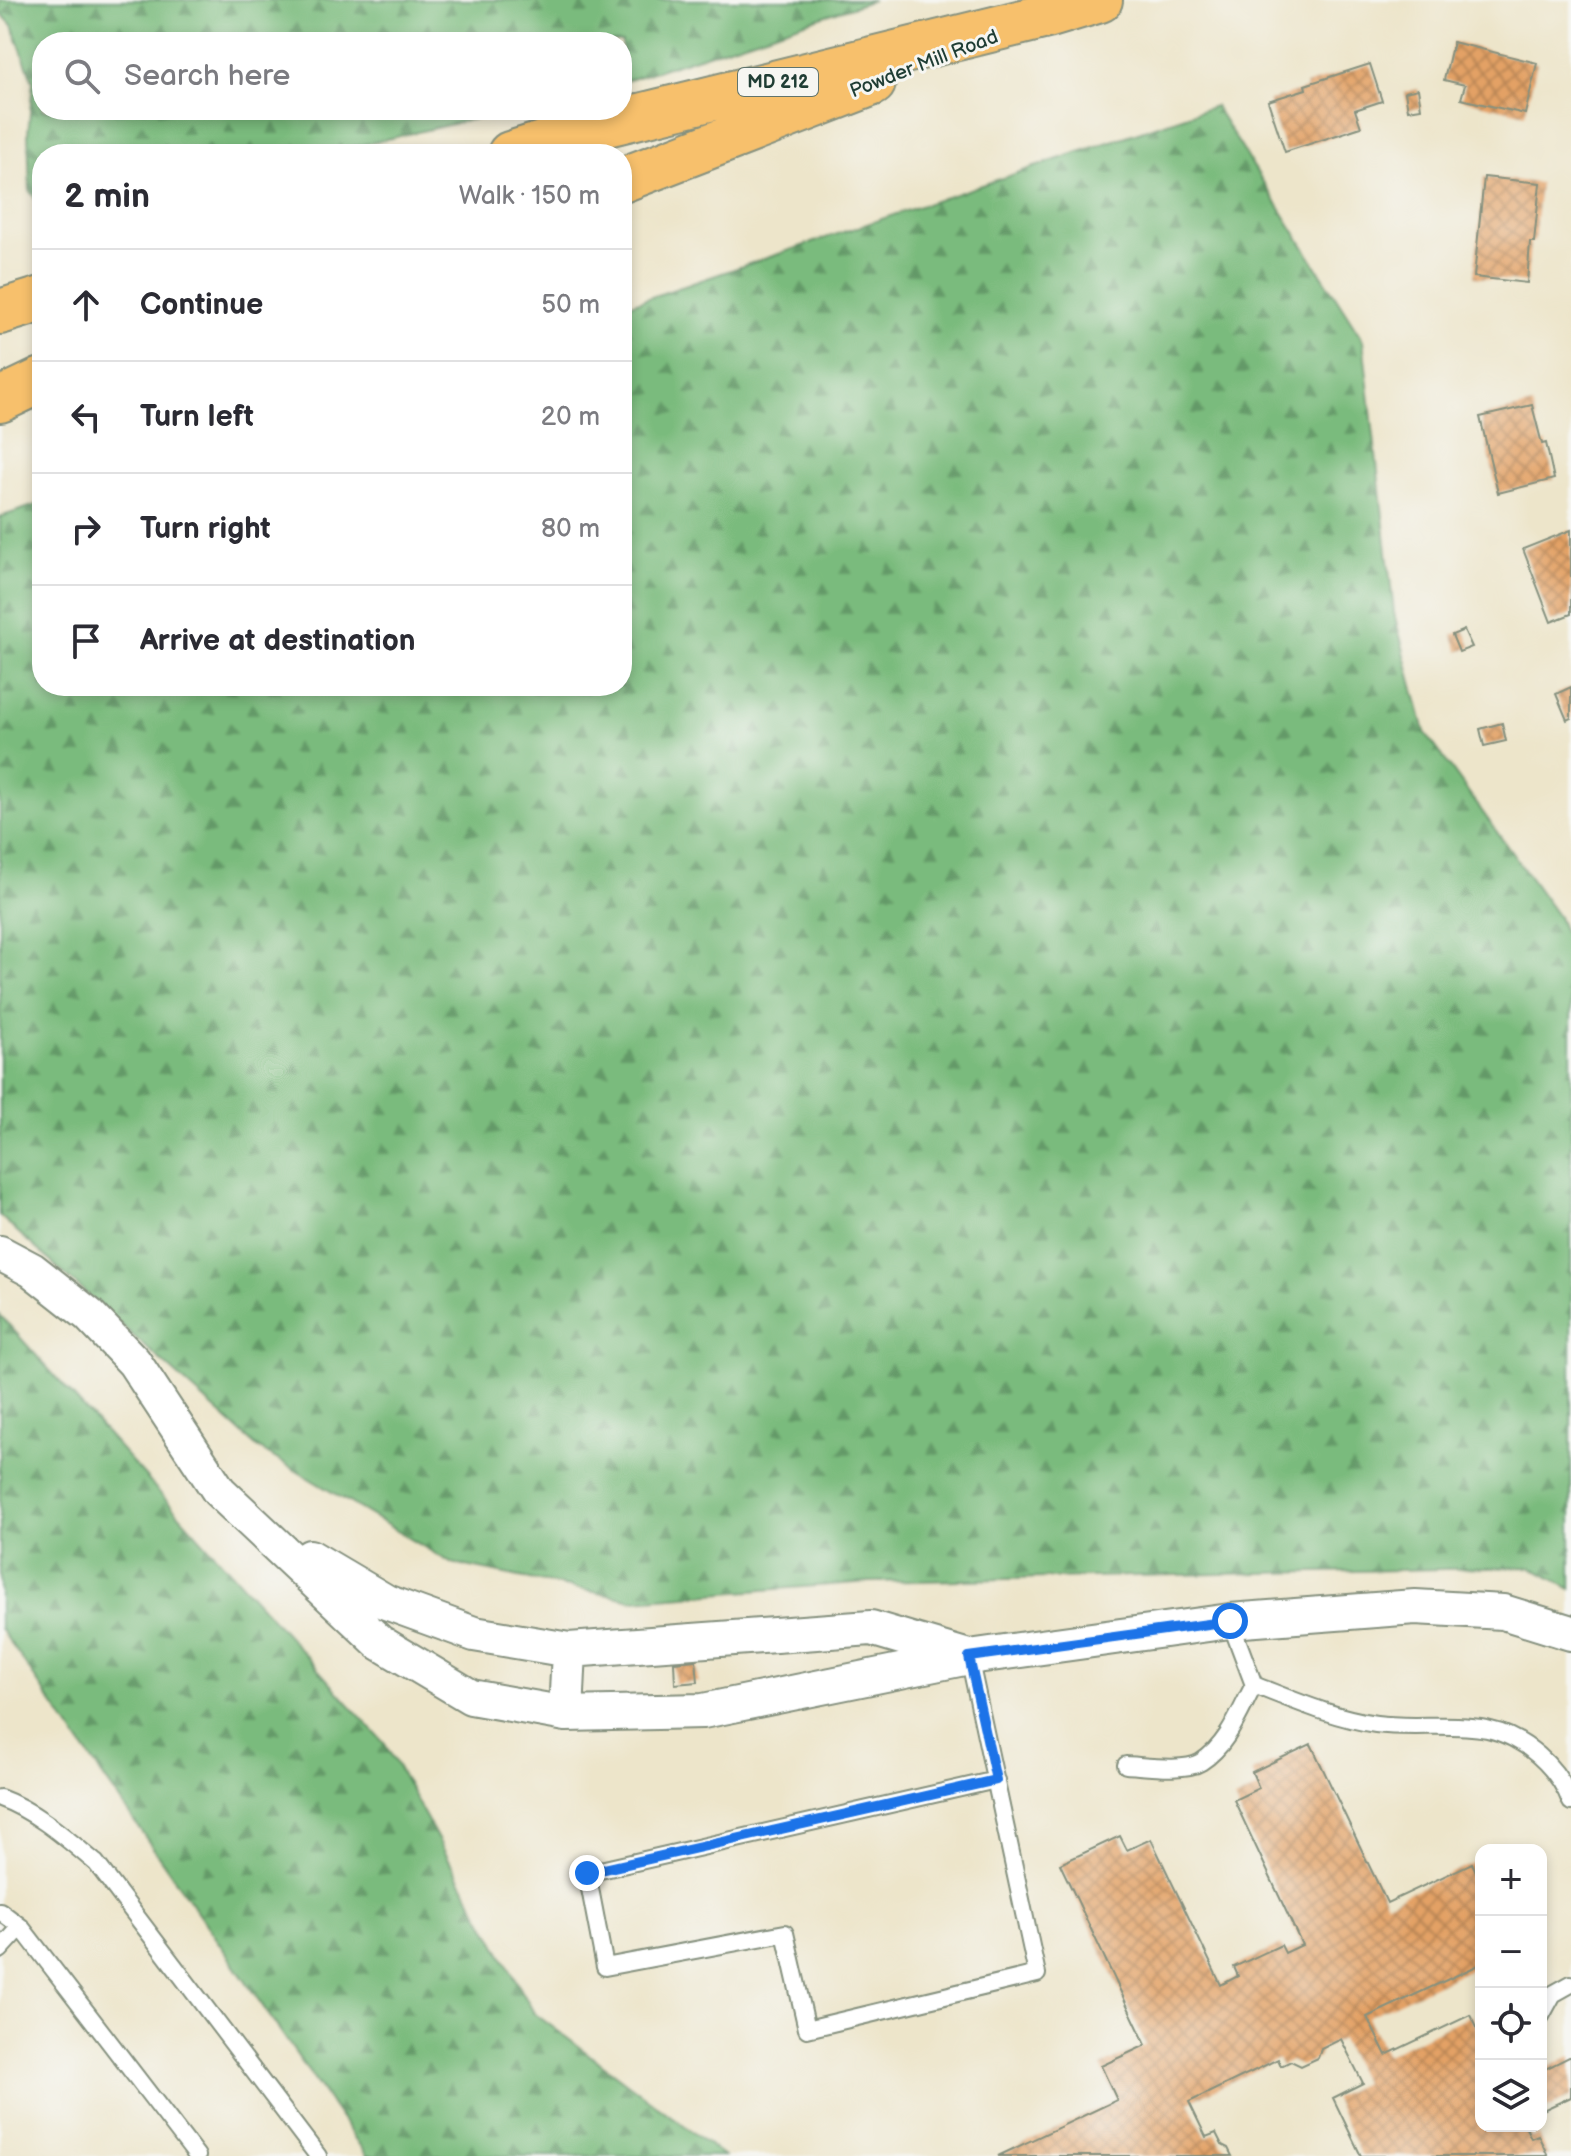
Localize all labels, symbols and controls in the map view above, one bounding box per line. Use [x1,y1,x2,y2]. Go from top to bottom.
street label: Powder Mill Road [846,25,1002,103]
search box [32,32,632,120]
icon: search [60,54,104,98]
text: Search here [124,58,290,94]
road number: MD 212 [738,68,818,96]
text: 2 min [64,176,150,217]
text: Walk · 150 m [459,181,600,212]
icon: ahead [64,283,108,327]
text: Continue [140,287,263,323]
text: 50 m [541,290,600,321]
icon: left [64,395,108,439]
text: Turn left [140,399,254,435]
text: 20 m [541,402,600,433]
icon: right [64,507,108,551]
text: Turn right [140,511,271,547]
text: 80 m [541,514,600,545]
icon: arrive [64,619,108,663]
text: Arrive at destination [140,623,416,659]
route start [1212,1603,1248,1639]
map controls [1475,1844,1547,2132]
button: + [1475,1844,1547,1916]
route end [569,1855,605,1891]
button: − [1475,1916,1547,1988]
button: locate [1475,1988,1547,2060]
button: layers [1475,2060,1547,2132]

